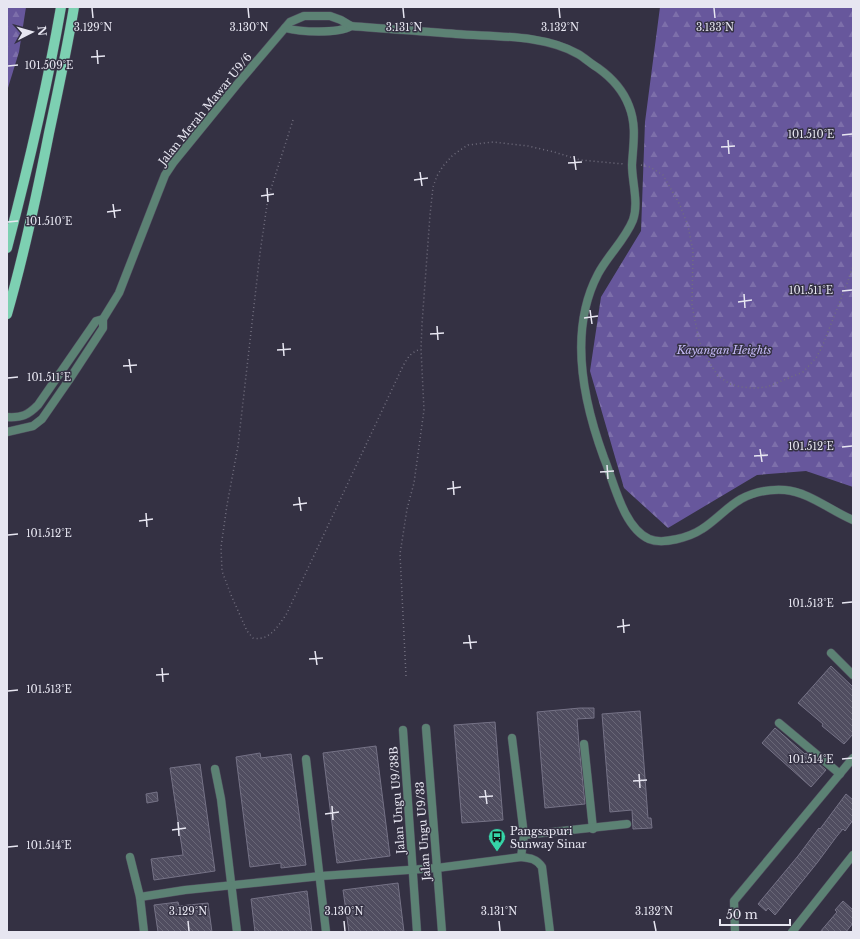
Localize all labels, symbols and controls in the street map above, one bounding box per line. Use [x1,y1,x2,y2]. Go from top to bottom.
north arrow [12,12,52,52]
text: 3.129°N [74,21,112,34]
text: 3.130°N [229,21,269,34]
text: 3.131°N [386,21,422,34]
text: 3.132°N [541,21,579,34]
text: 3.133°N [696,21,734,34]
text: N [34,25,50,37]
street label: Jalan Merah Mawar U9/6 [154,50,255,170]
text: 101.509°E [25,59,73,72]
text: 101.510°E [788,128,834,141]
text: 101.510°E [26,215,72,228]
text: 101.511°E [789,284,833,297]
park label: Kayangan Heights [676,343,771,357]
text: 101.511°E [27,371,71,384]
text: 101.512°E [788,440,834,453]
text: 101.512°E [26,527,72,540]
text: 101.513°E [788,597,834,610]
text: 101.513°E [26,683,72,696]
street label: Jalan Ungu U9/38B [386,746,408,856]
text: 101.514°E [788,753,834,766]
street label: Jalan Ungu U9/33 [413,781,434,883]
place label: Pangsapuri Sunway Sinar [510,824,587,851]
bus stop icon: Pangsapuri Sunway Sinar [487,827,507,852]
text: 101.514°E [26,839,72,852]
scale bar [720,901,790,927]
text: 3.129°N [169,905,207,918]
text: 3.130°N [324,905,364,918]
text: 3.131°N [481,905,517,918]
text: 3.132°N [635,905,673,918]
text: 50 m [726,907,758,922]

